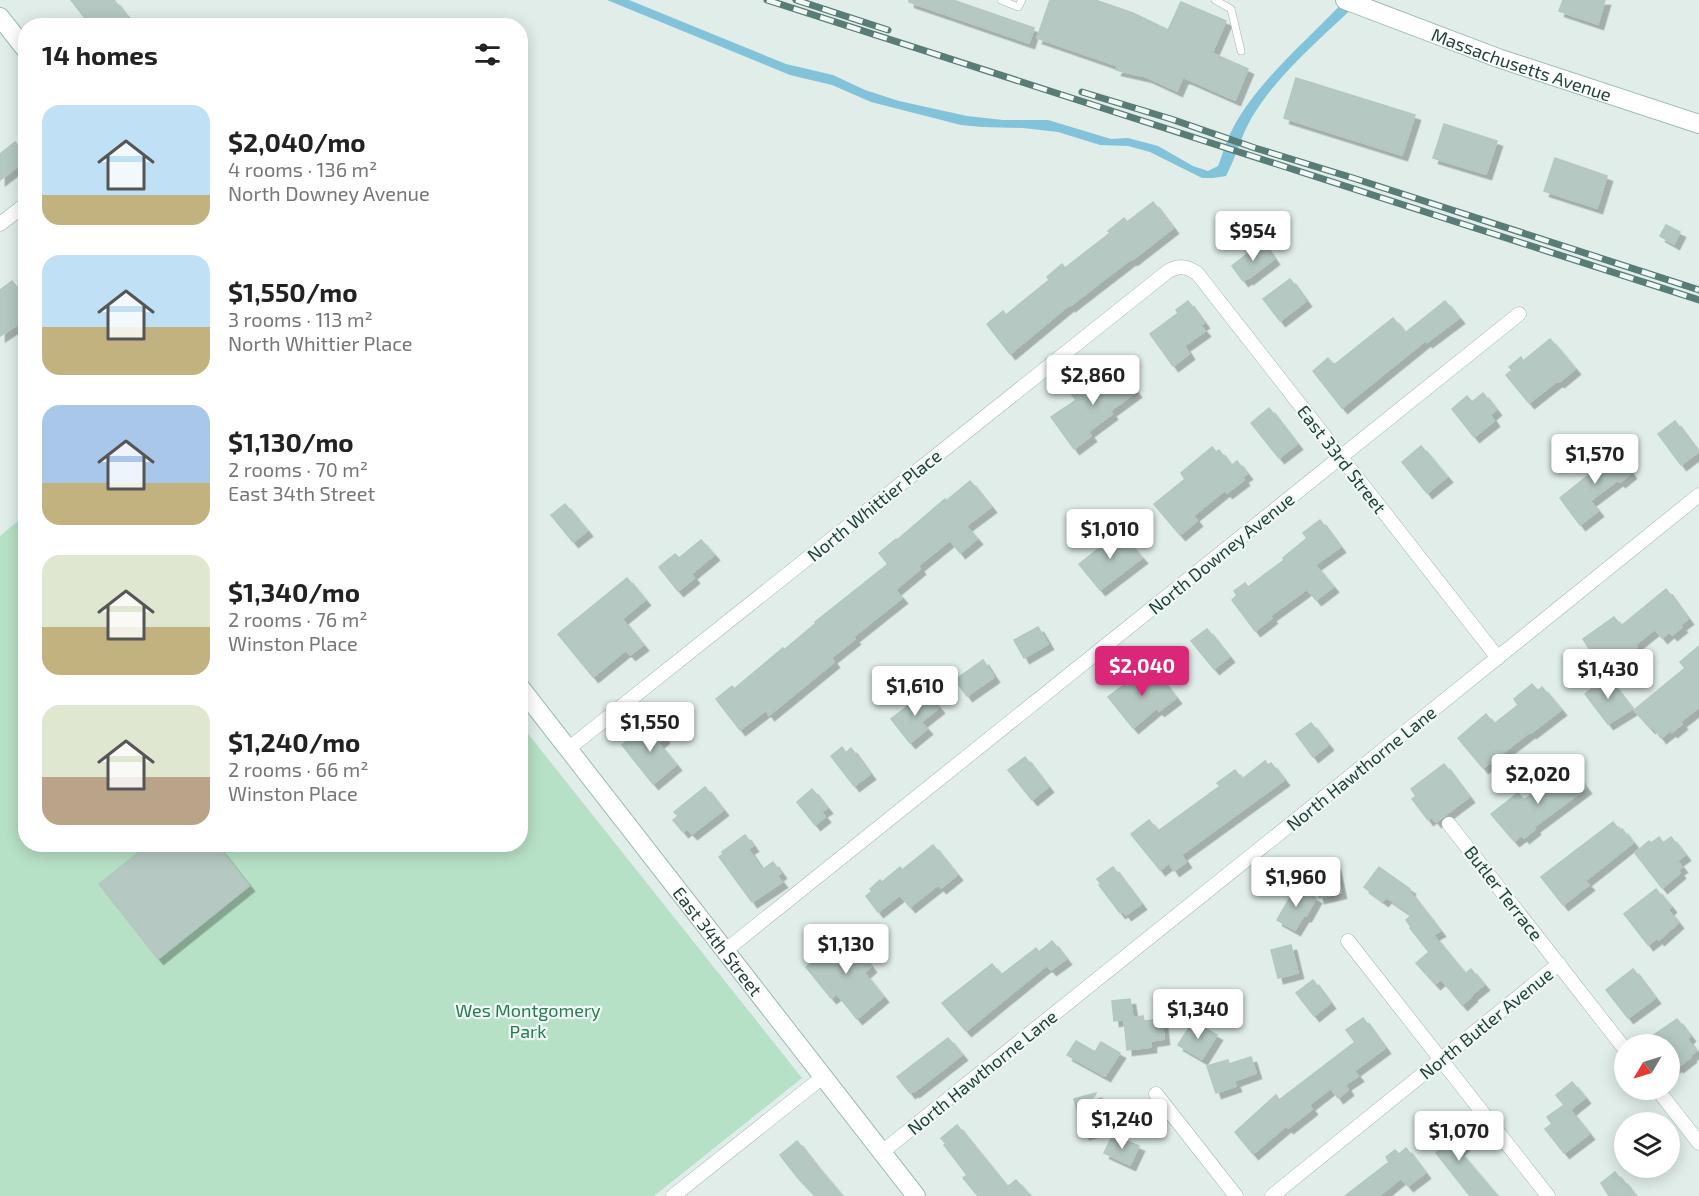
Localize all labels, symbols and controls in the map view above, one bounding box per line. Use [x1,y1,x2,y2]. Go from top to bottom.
street label: Massachusetts Avenue [1428,23,1614,106]
icon: filters [471,38,504,71]
text: 14 homes [42,39,158,70]
text: $2,040/mo [228,126,366,157]
icon: home [90,129,162,201]
text: 4 rooms · 136 m² [228,157,377,181]
text: North Downey Avenue [228,181,430,205]
pin: $954 [1217,211,1289,262]
text: $954 [1229,218,1277,242]
text: $1,550/mo [228,276,358,307]
icon: home [90,279,162,351]
text: 3 rooms · 113 m² [228,307,373,331]
text: North Whittier Place [228,331,413,355]
pin: $2,860 [1044,355,1142,406]
text: $2,860 [1061,362,1125,386]
street label: East 33rd Street [1293,400,1391,518]
text: $1,130/mo [228,426,354,457]
icon: home [90,429,162,501]
pin: $1,570 [1546,434,1644,485]
text: $1,570 [1565,441,1625,465]
street label: North Whittier Place [803,444,945,566]
text: 2 rooms · 70 m² [228,457,368,481]
text: East 34th Street [228,481,375,505]
street label: North Downey Avenue [1144,487,1298,619]
pin: $1,010 [1061,509,1159,560]
text: $1,010 [1081,516,1139,540]
text: $1,340/mo [228,576,360,607]
icon: home [90,579,162,651]
text: 2 rooms · 76 m² [228,607,367,631]
text: Winston Place [228,631,358,655]
pin: $2,040 [1093,646,1191,697]
pin: $1,430 [1559,649,1657,700]
text: $2,040 [1109,653,1175,677]
text: $1,430 [1577,656,1639,680]
pin: $1,610 [866,666,964,717]
text: $1,610 [886,673,944,697]
street label: North Hawthorne Lane [1282,701,1440,835]
pin: $1,550 [601,702,699,753]
text: $1,550 [620,709,680,733]
text: $1,240/mo [228,726,360,757]
icon: home [90,729,162,801]
pin: $2,020 [1489,754,1587,805]
text: 2 rooms · 66 m² [228,757,369,781]
text: $2,020 [1506,761,1570,785]
text: Winston Place [228,781,358,805]
street label: Butler Terrace [1460,841,1548,945]
pin: $1,960 [1247,857,1345,908]
text: $1,960 [1265,864,1327,888]
street label: East 34th Street [668,882,767,1000]
pin: $1,130 [797,924,895,975]
text: $1,130 [818,931,874,955]
street label: North Butler Avenue [1415,962,1557,1084]
pin: $1,340 [1149,989,1247,1040]
text: $1,340 [1167,996,1229,1020]
park label: Wes Montgomery Park [455,999,601,1042]
street label: North Hawthorne Lane [903,1005,1061,1139]
north arrow [1614,1034,1680,1100]
map controls [1614,1034,1680,1178]
pin: $1,240 [1073,1099,1171,1150]
text: $1,240 [1091,1106,1153,1130]
pin: $1,070 [1410,1111,1508,1162]
button: layers [1614,1112,1680,1178]
text: $1,070 [1429,1118,1489,1142]

